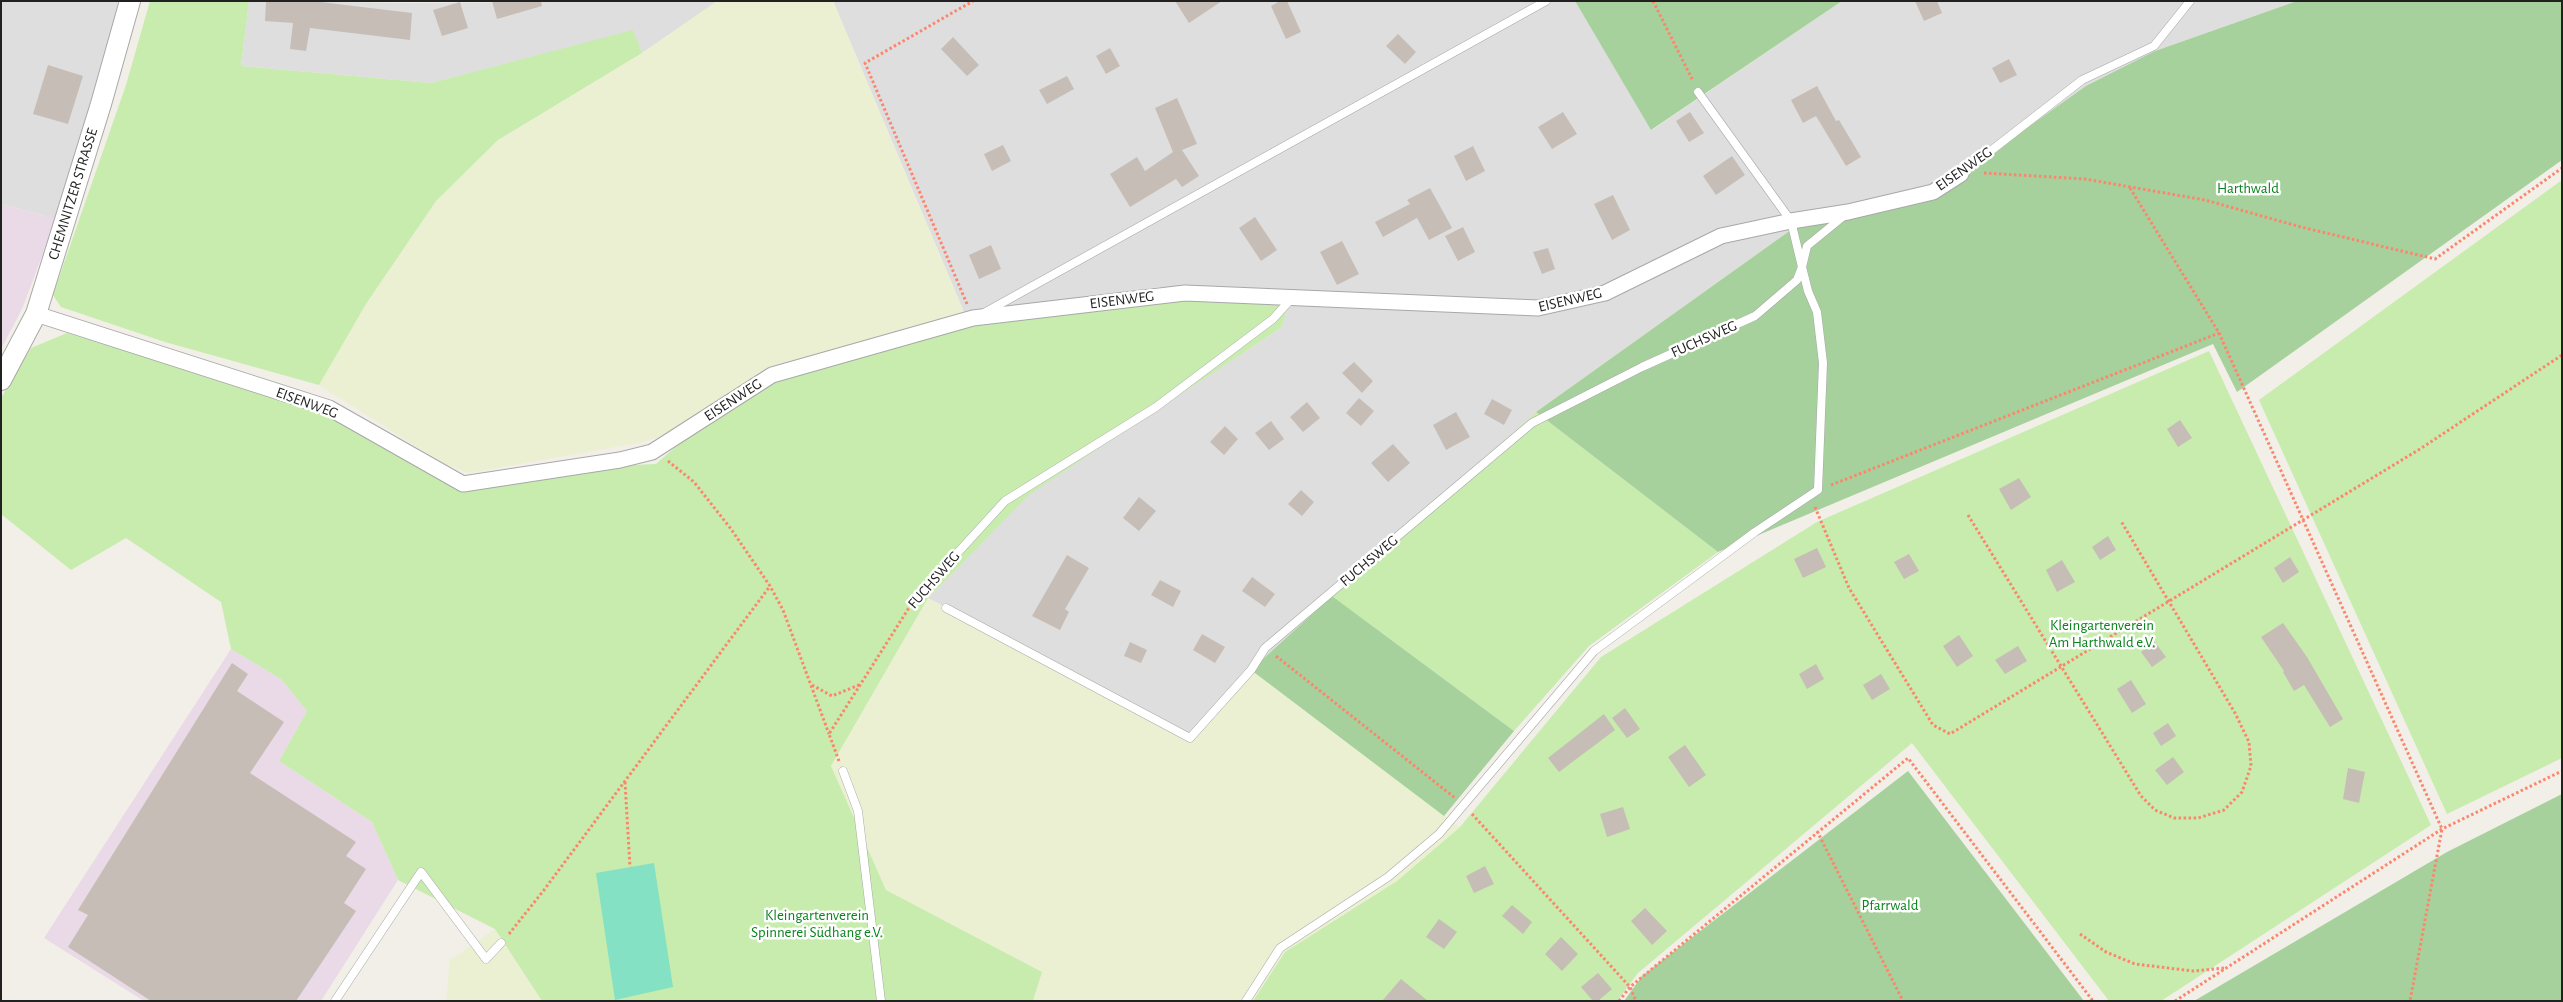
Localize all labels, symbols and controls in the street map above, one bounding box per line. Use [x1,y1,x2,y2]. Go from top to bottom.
street label: CHEMNITZER STRASSE [44,126,102,262]
street label: EISENWEG [1932,143,1996,195]
park label: Harthwald [2217,179,2279,197]
street label: EISENWEG [1536,284,1604,316]
street label: EISENWEG [1089,287,1155,313]
street label: FUCHSWEG [1668,316,1740,362]
street label: EISENWEG [701,375,765,425]
street label: EISENWEG [273,383,341,423]
street label: FUCHSWEG [1336,531,1402,591]
street label: FUCHSWEG [904,548,964,612]
park label: Kleingartenverein Am Harthwald e.V. [2049,616,2155,651]
park label: Pfarrwald [1861,896,1919,914]
park label: Kleingartenverein Spinnerei Südhang e.V. [751,906,883,941]

